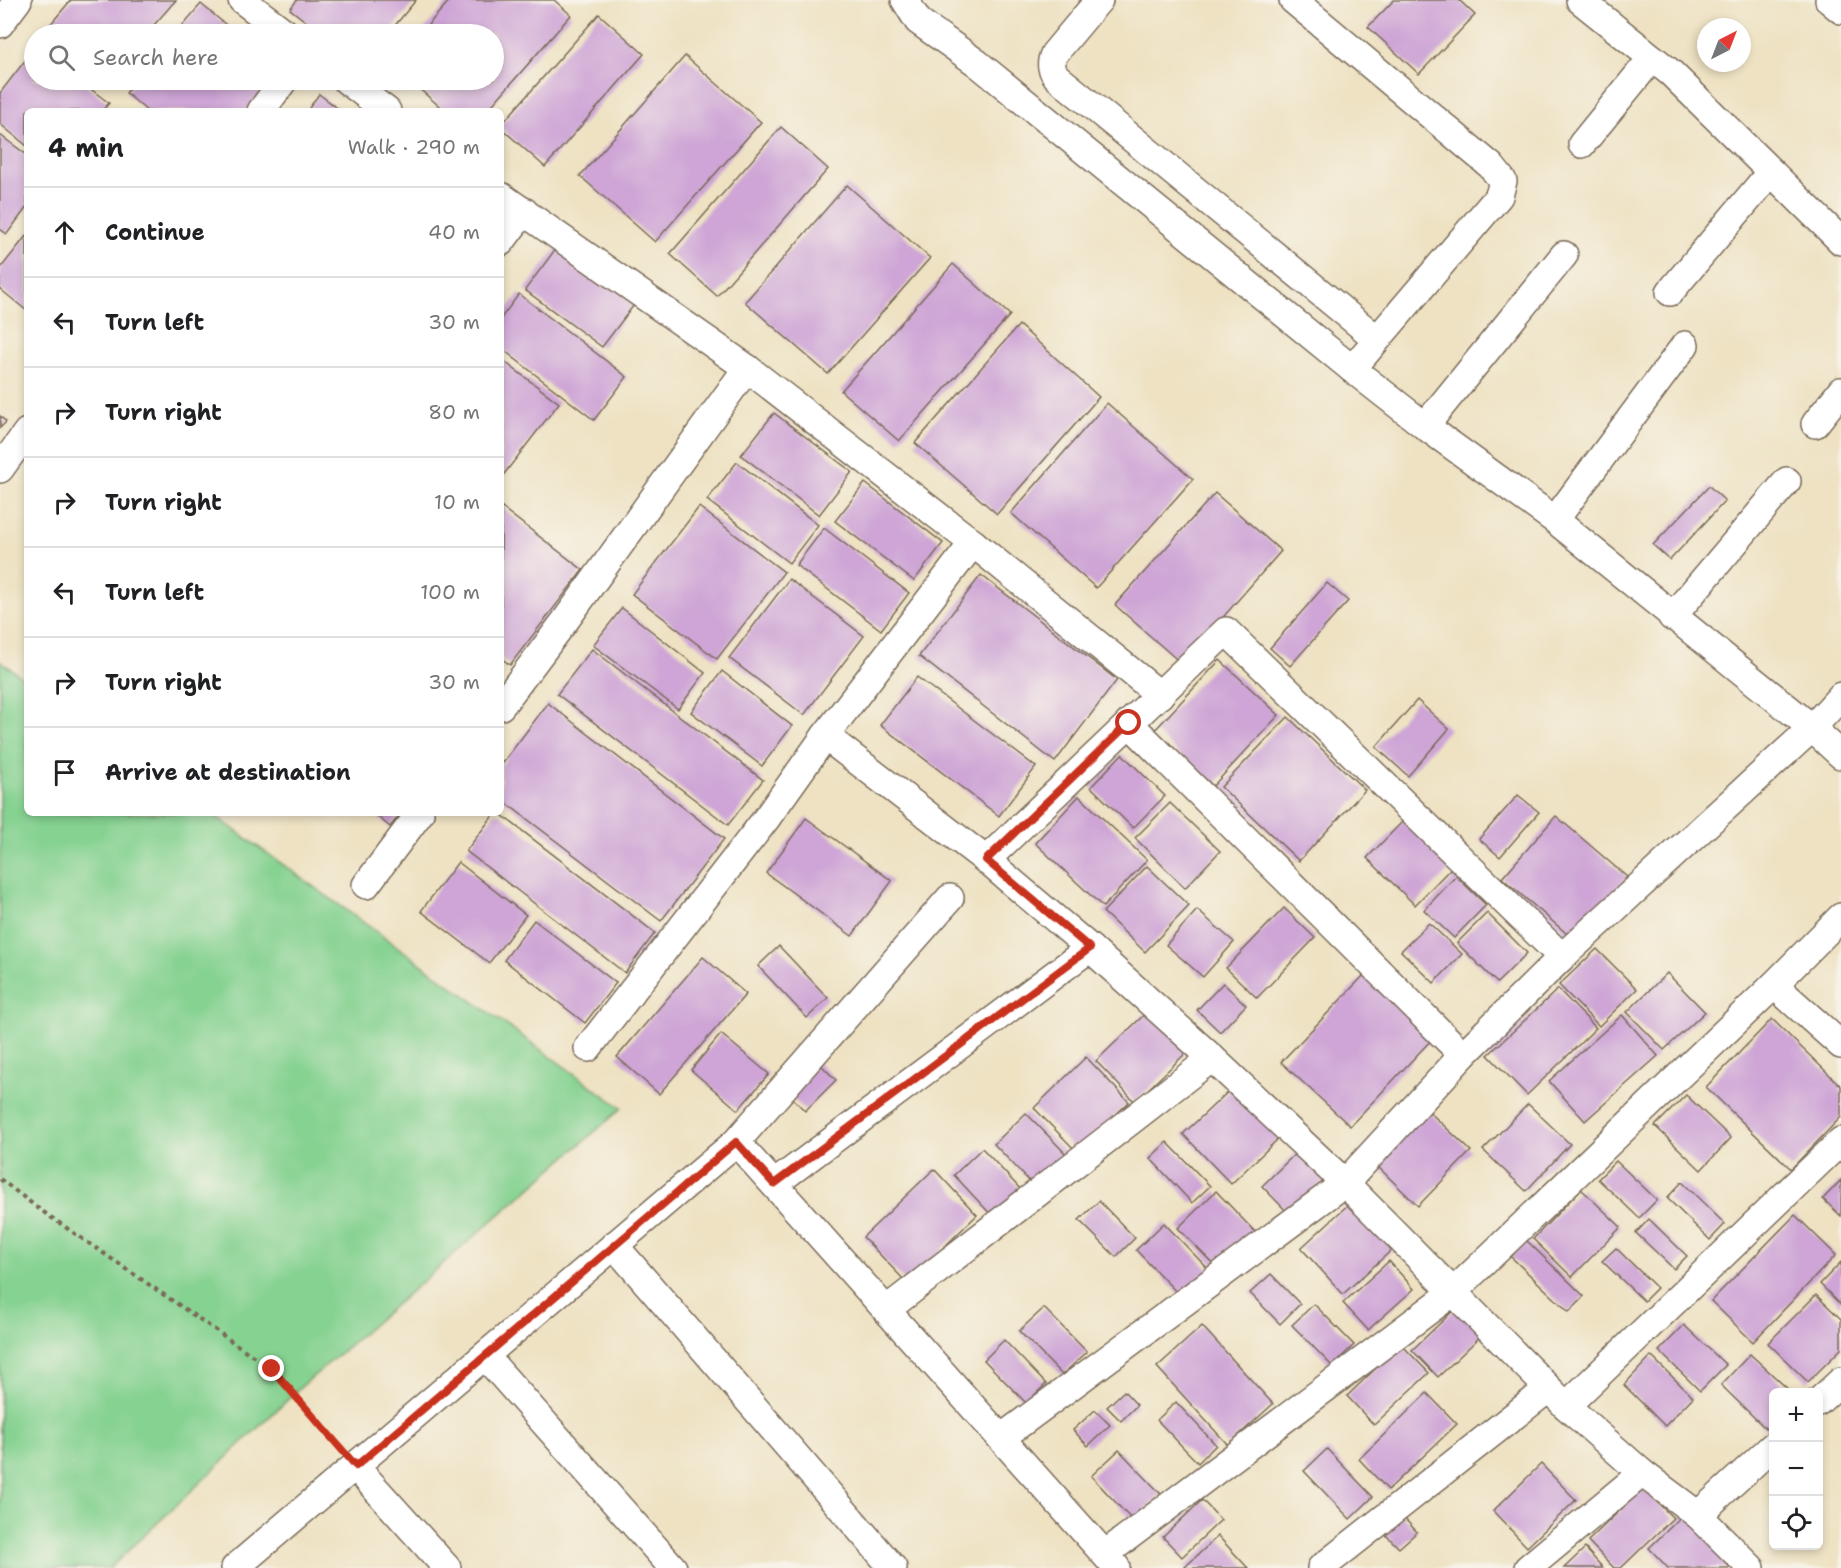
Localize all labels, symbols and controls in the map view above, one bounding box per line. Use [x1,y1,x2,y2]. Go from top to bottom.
north arrow [1697,18,1751,72]
search box [24,24,504,90]
icon: search [45,41,78,74]
text: Search here [93,43,219,72]
text: 4 min [48,130,124,165]
text: Walk · 290 m [348,134,480,160]
icon: ahead [48,216,81,249]
text: Continue [105,218,205,247]
text: 40 m [428,219,480,245]
icon: left [48,306,81,339]
text: Turn left [105,308,204,337]
text: 30 m [428,309,480,335]
icon: right [48,396,81,429]
text: Turn right [105,398,222,427]
text: 80 m [428,399,480,425]
icon: right [48,486,81,519]
text: Turn right [105,488,222,517]
text: 10 m [434,489,480,515]
icon: left [48,576,81,609]
text: Turn left [105,578,204,607]
text: 100 m [420,579,480,605]
icon: right [48,666,81,699]
text: Turn right [105,668,222,697]
text: 30 m [428,669,480,695]
route start [1115,709,1141,735]
icon: arrive [48,756,81,789]
text: Arrive at destination [105,758,351,787]
route end [258,1355,284,1381]
map controls [1769,1388,1823,1550]
button: + [1769,1388,1823,1442]
button: − [1769,1442,1823,1496]
button: locate [1769,1496,1823,1550]

